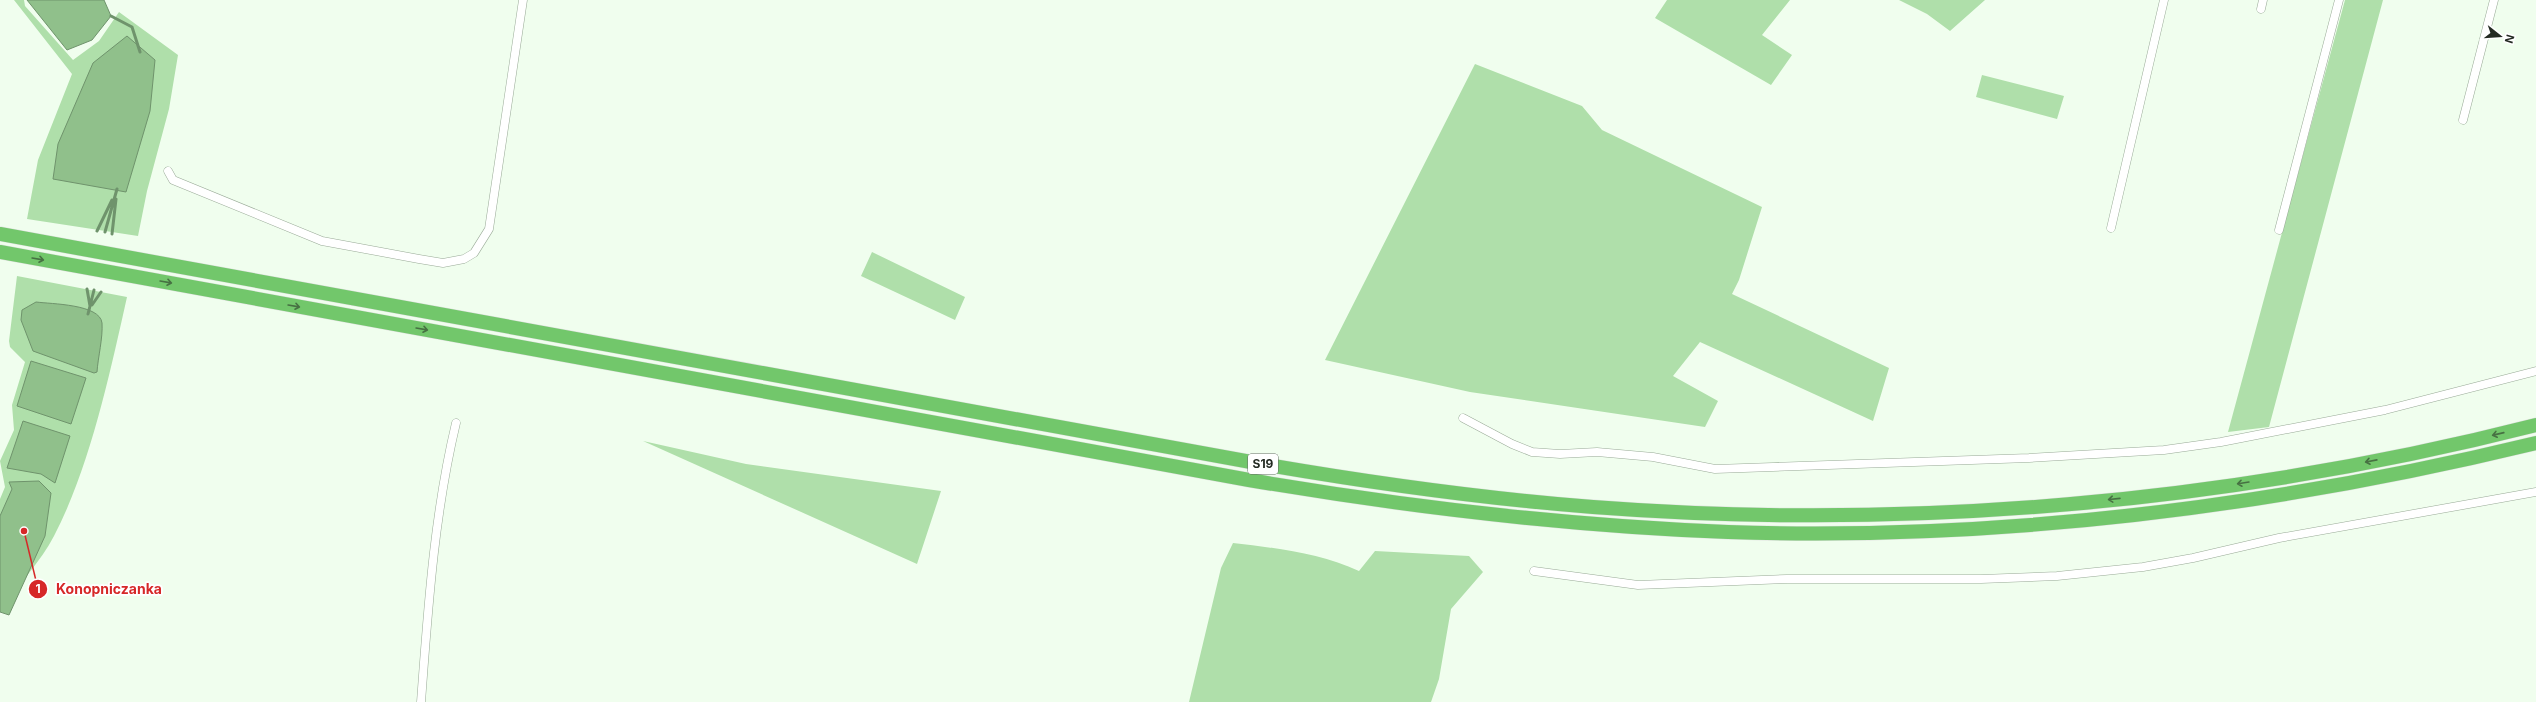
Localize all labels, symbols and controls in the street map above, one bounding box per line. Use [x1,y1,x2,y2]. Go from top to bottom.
north arrow [2480,16,2520,56]
text: N [2502,33,2517,45]
one-way arrow [31,255,44,263]
one-way arrow [159,278,172,286]
one-way arrow [287,302,300,310]
one-way arrow [415,325,428,333]
one-way arrow [2492,431,2505,438]
road number: S19 [1248,454,1278,474]
one-way arrow [2365,458,2378,466]
one-way arrow [2237,479,2250,487]
one-way arrow [2108,496,2121,503]
callout: Konopniczanka [28,576,170,602]
text: Konopniczanka [56,580,162,597]
text: 1 [35,581,41,596]

